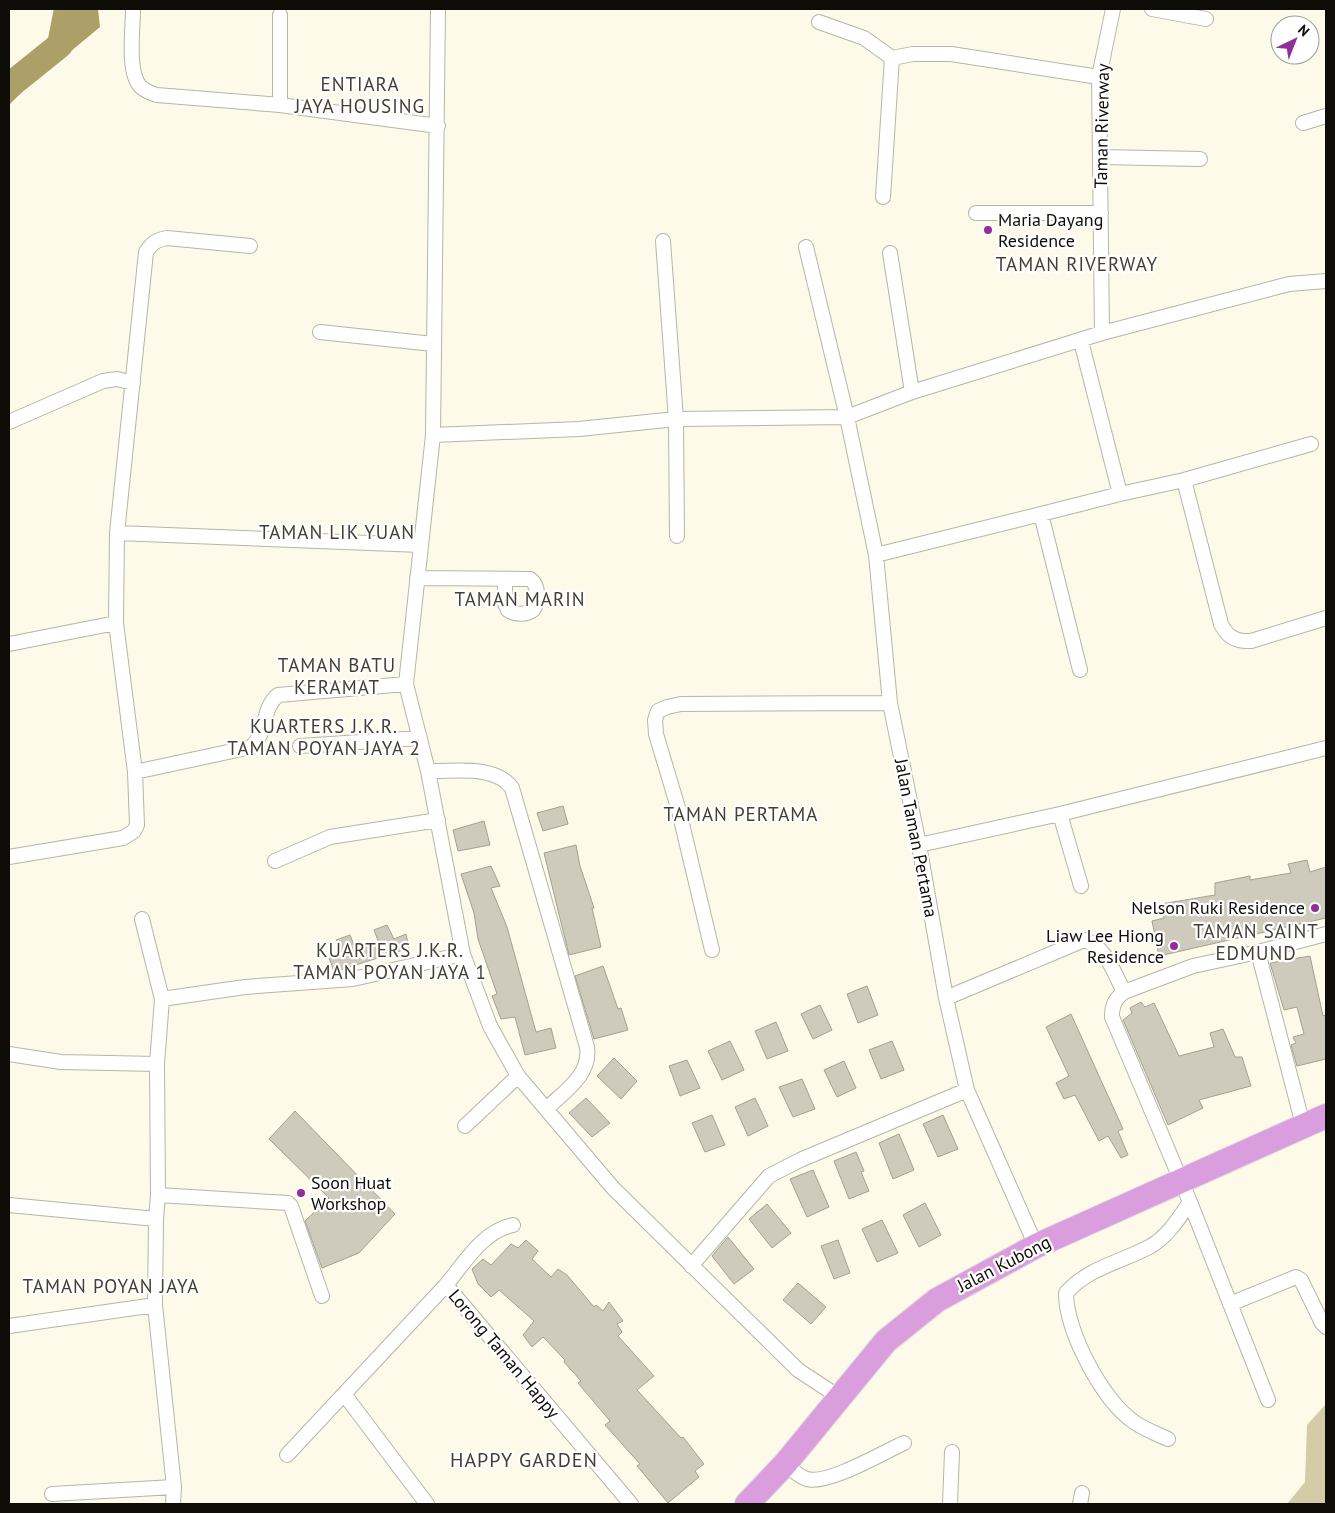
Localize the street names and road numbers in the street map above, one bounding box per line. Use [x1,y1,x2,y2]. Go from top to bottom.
street label: Taman Riverway [1089,63,1114,189]
street label: Jalan Taman Pertama [890,755,943,919]
street label: Jalan Kubong [952,1230,1054,1297]
street label: Lorong Taman Happy [444,1284,565,1423]

